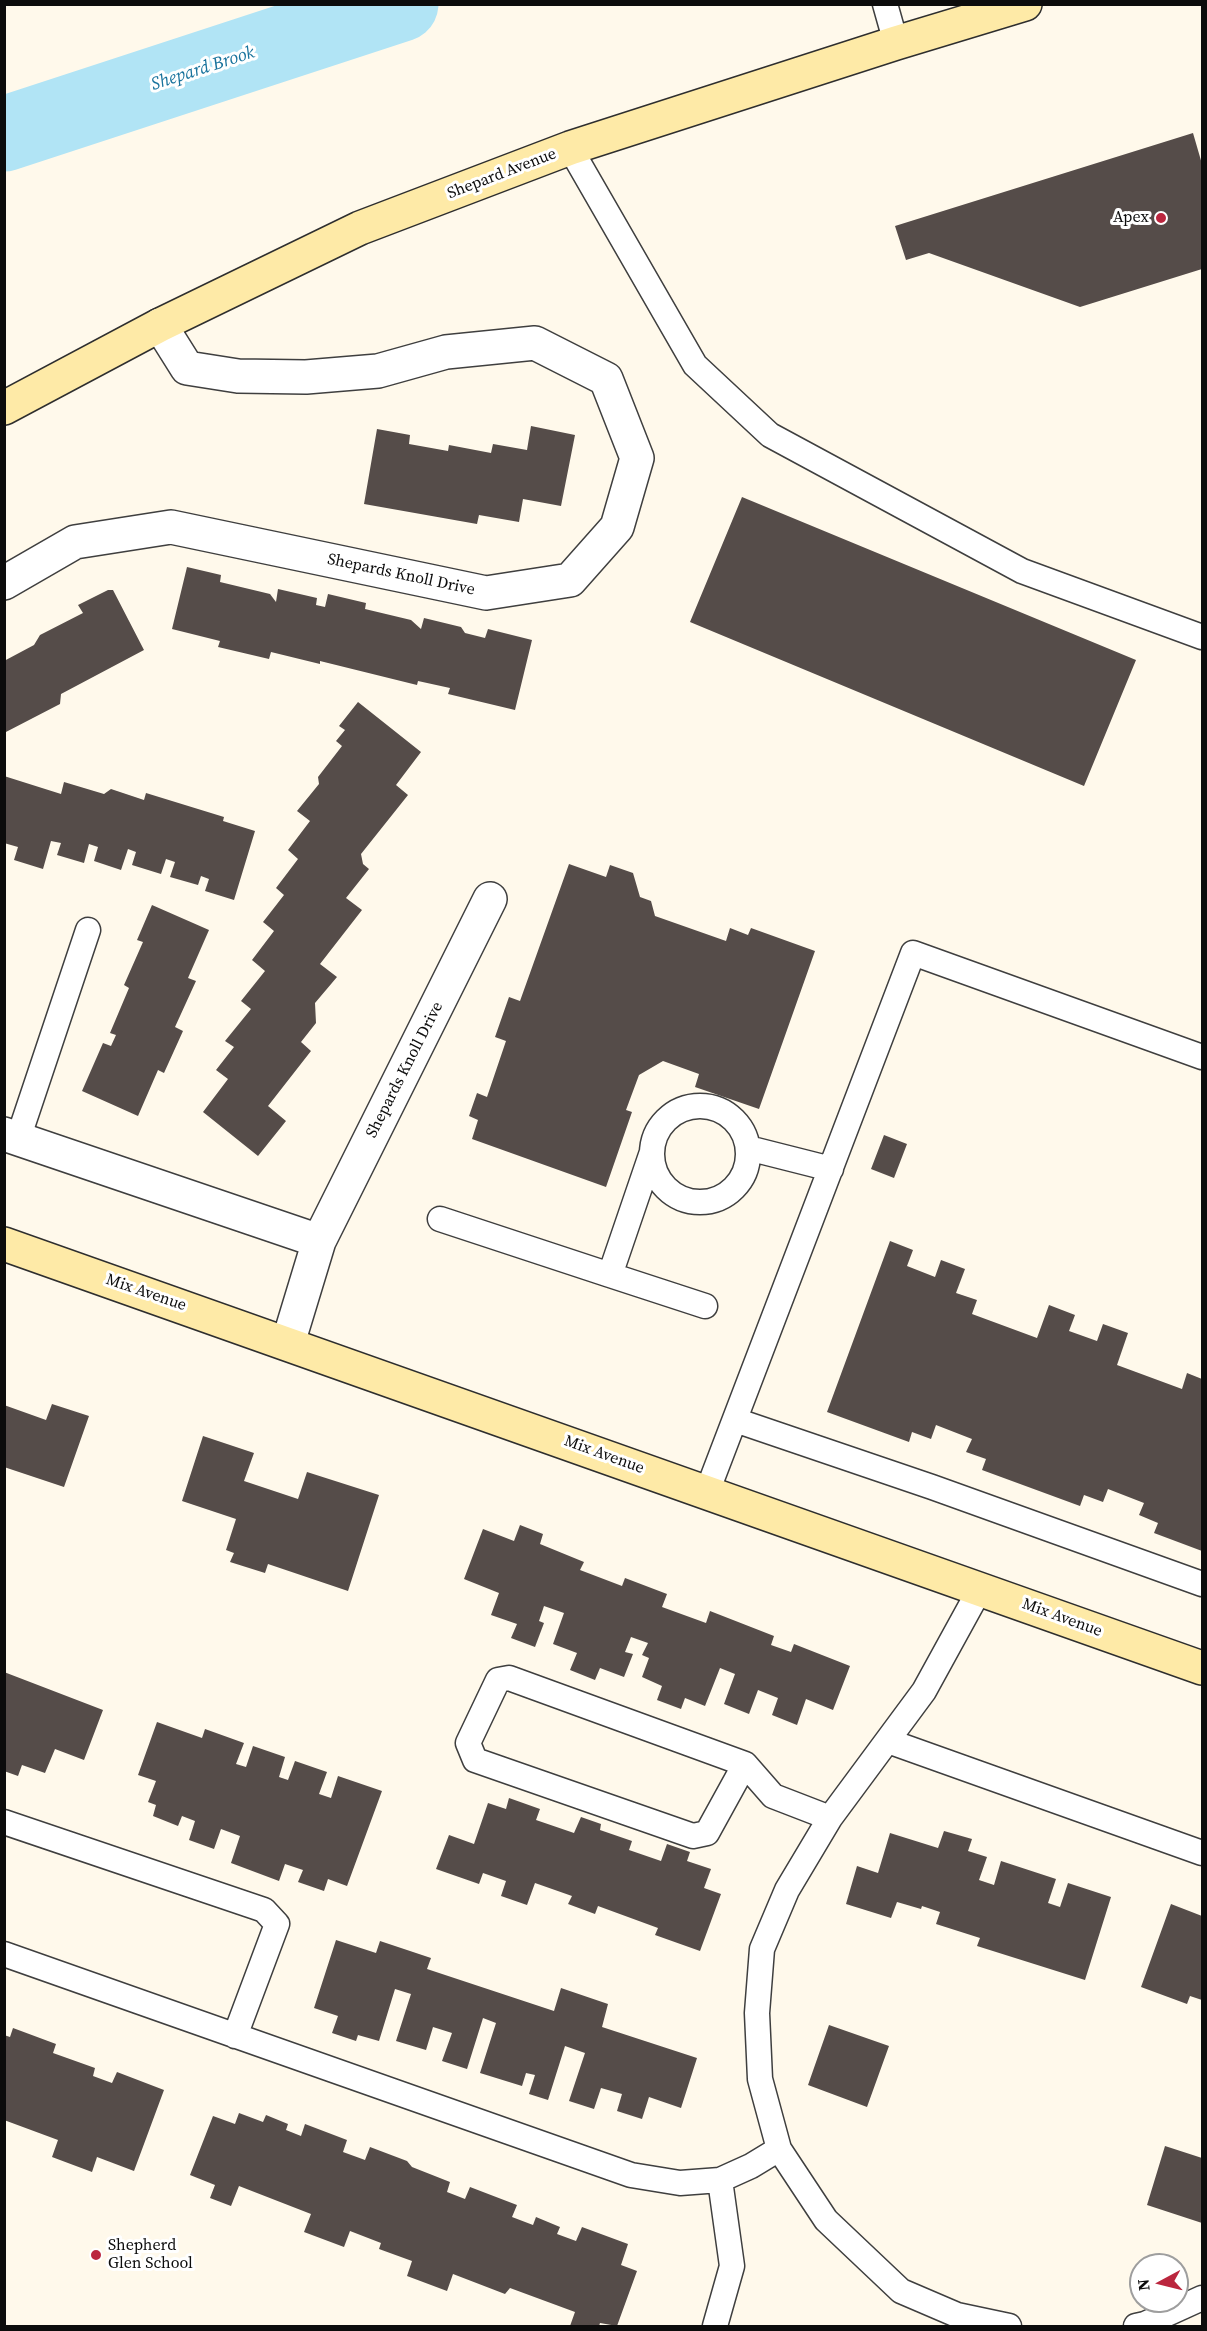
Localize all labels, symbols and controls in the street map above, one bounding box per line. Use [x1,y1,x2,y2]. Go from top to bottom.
water label: Shepard Brook [148,42,258,96]
street label: Shepard Avenue [445,144,559,204]
place label: Apex [1113,208,1149,228]
marker: Apex [1154,211,1168,225]
street label: Shepards Knoll Drive [326,550,476,600]
street label: Shepards Knoll Drive [362,999,448,1141]
street label: Mix Avenue [103,1270,189,1316]
street label: Mix Avenue [561,1432,647,1478]
street label: Mix Avenue [1019,1595,1105,1641]
place label: Shepherd Glen School [108,2236,193,2274]
marker: Shepherd Glen School [89,2248,103,2262]
north arrow [1129,2253,1189,2313]
text: N [1131,2278,1155,2292]

